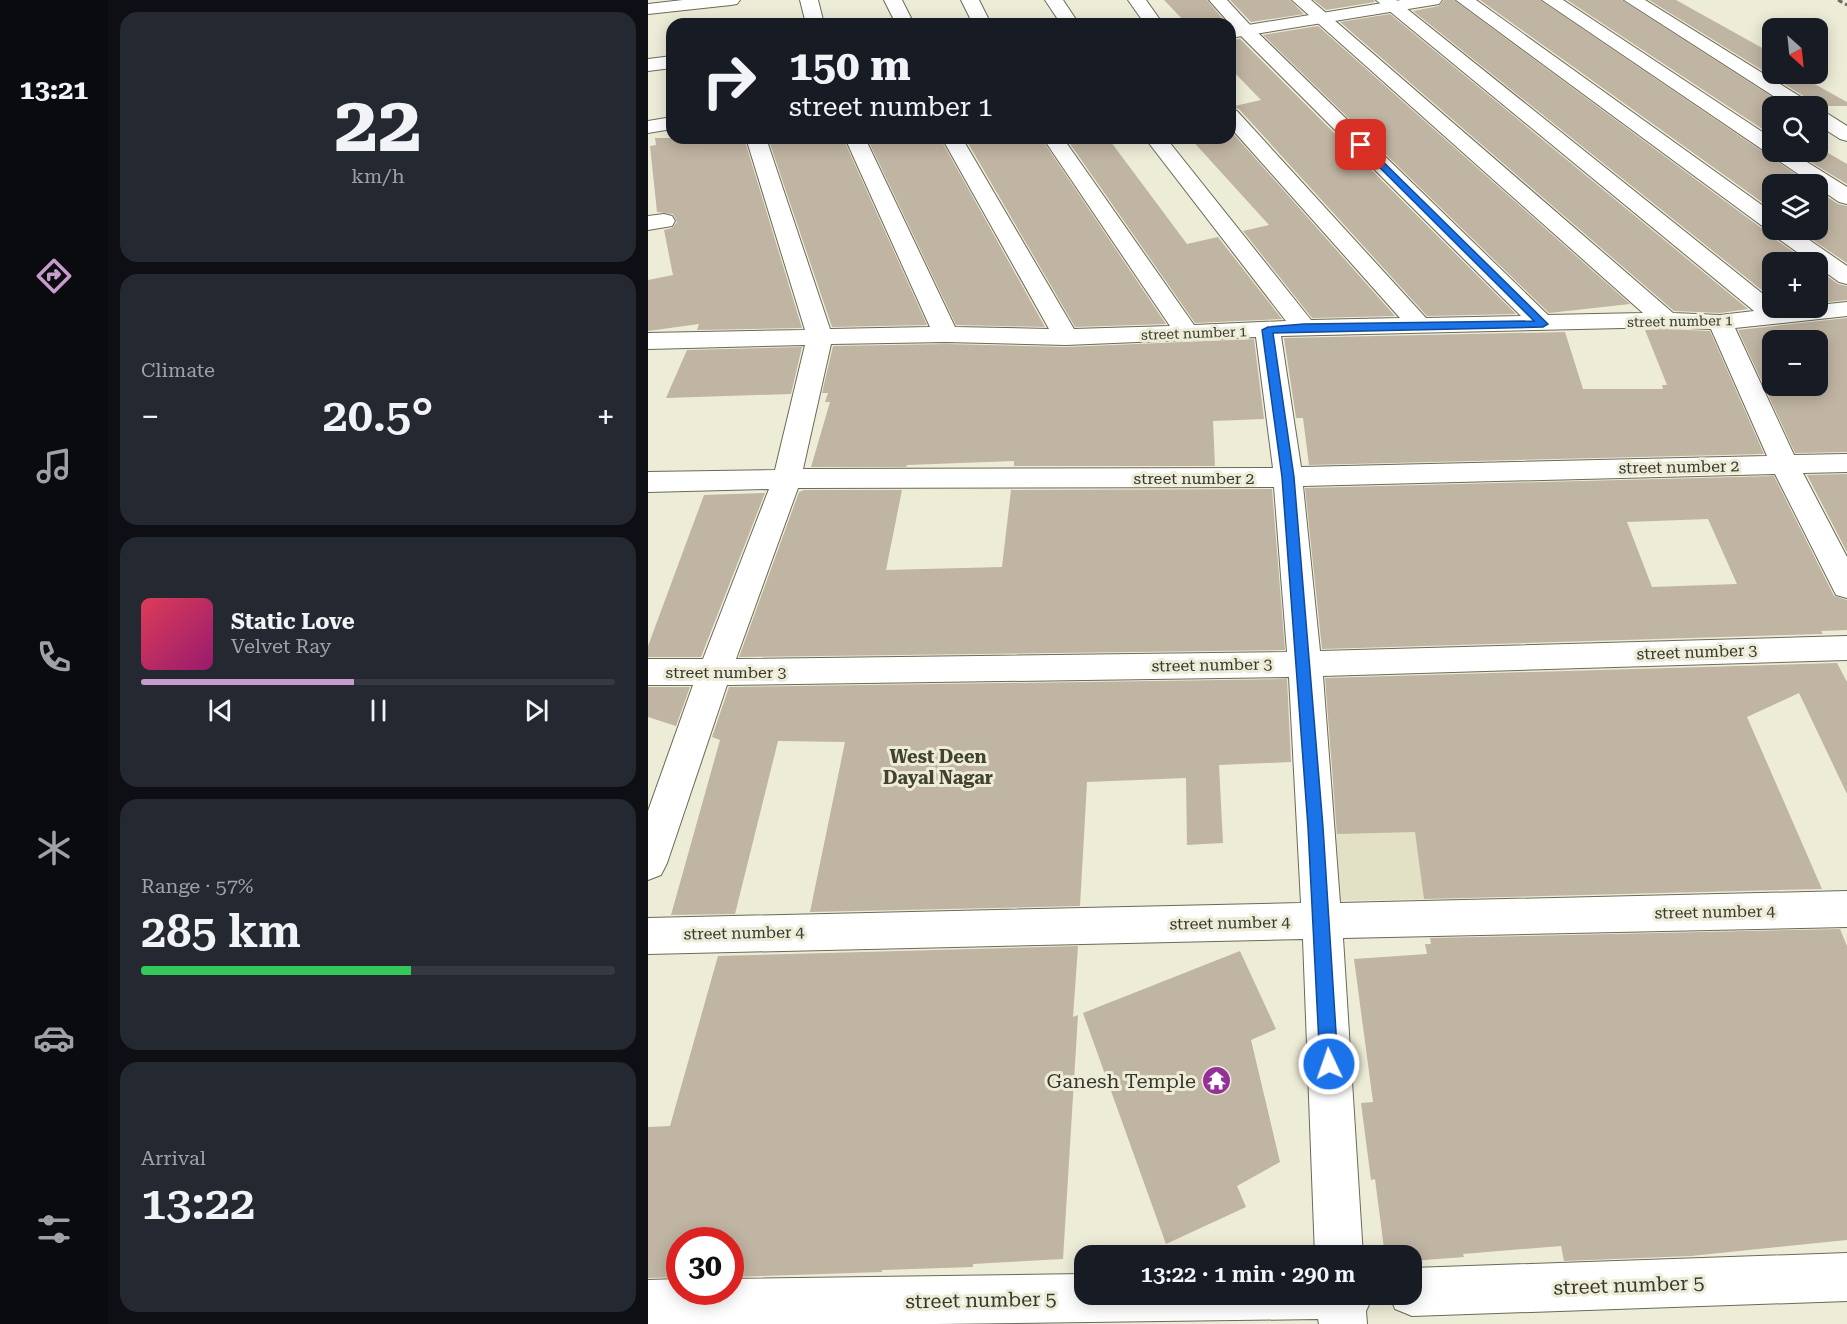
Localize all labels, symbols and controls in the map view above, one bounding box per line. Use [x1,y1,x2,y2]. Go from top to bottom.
north arrow [1762,18,1828,84]
map controls [1762,18,1828,396]
text: 150 m [789,41,911,90]
icon: right [690,42,768,120]
text: 13:21 [20,74,88,106]
text: 22 [334,79,422,170]
text: street number 1 [789,91,993,123]
button: search [1762,96,1828,162]
pin [1335,119,1386,170]
icon: arrive [1344,128,1377,161]
text: km/h [351,164,405,188]
button: layers [1762,174,1828,240]
button: + [1762,252,1828,318]
icon: directions [33,255,75,297]
street label: street number 1 [1627,312,1733,330]
street label: street number 1 [1141,323,1247,343]
button: − [1762,330,1828,396]
text: Climate [141,358,215,382]
text: 20.5° [322,389,434,442]
text: − [141,397,159,436]
text: + [597,397,615,436]
icon: music [33,445,75,487]
street label: street number 2 [1618,456,1740,478]
street label: street number 2 [1134,469,1254,488]
text: Static Love [231,609,355,634]
text: Velvet Ray [231,634,331,658]
icon: phone [33,636,75,678]
street label: street number 3 [1636,640,1758,664]
street label: street number 3 [1151,654,1273,676]
street label: street number 3 [666,663,786,682]
icon: previous [204,694,237,727]
icon: pause [362,694,395,727]
icon: next [520,694,553,727]
district label: West Deen Dayal Nagar [883,746,993,788]
icon: climate [33,827,75,869]
text: Range · 57% [141,874,253,898]
street label: street number 4 [1654,901,1776,923]
text: 285 km [141,905,301,958]
street label: street number 4 [1169,912,1291,934]
street label: street number 4 [683,922,805,944]
icon: car [33,1017,75,1059]
position arrow [1297,1032,1361,1096]
temple icon: Ganesh Temple [1201,1065,1233,1097]
place label: Ganesh Temple [1046,1069,1196,1093]
text: Arrival [141,1146,206,1170]
text: 13:22 [141,1177,255,1230]
icon: filters [33,1208,75,1250]
speed limit sign: 30 [666,1227,744,1305]
text: 13:22 · 1 min · 290 m [1141,1262,1355,1287]
street label: street number 5 [1553,1270,1705,1300]
street label: street number 5 [905,1287,1057,1313]

